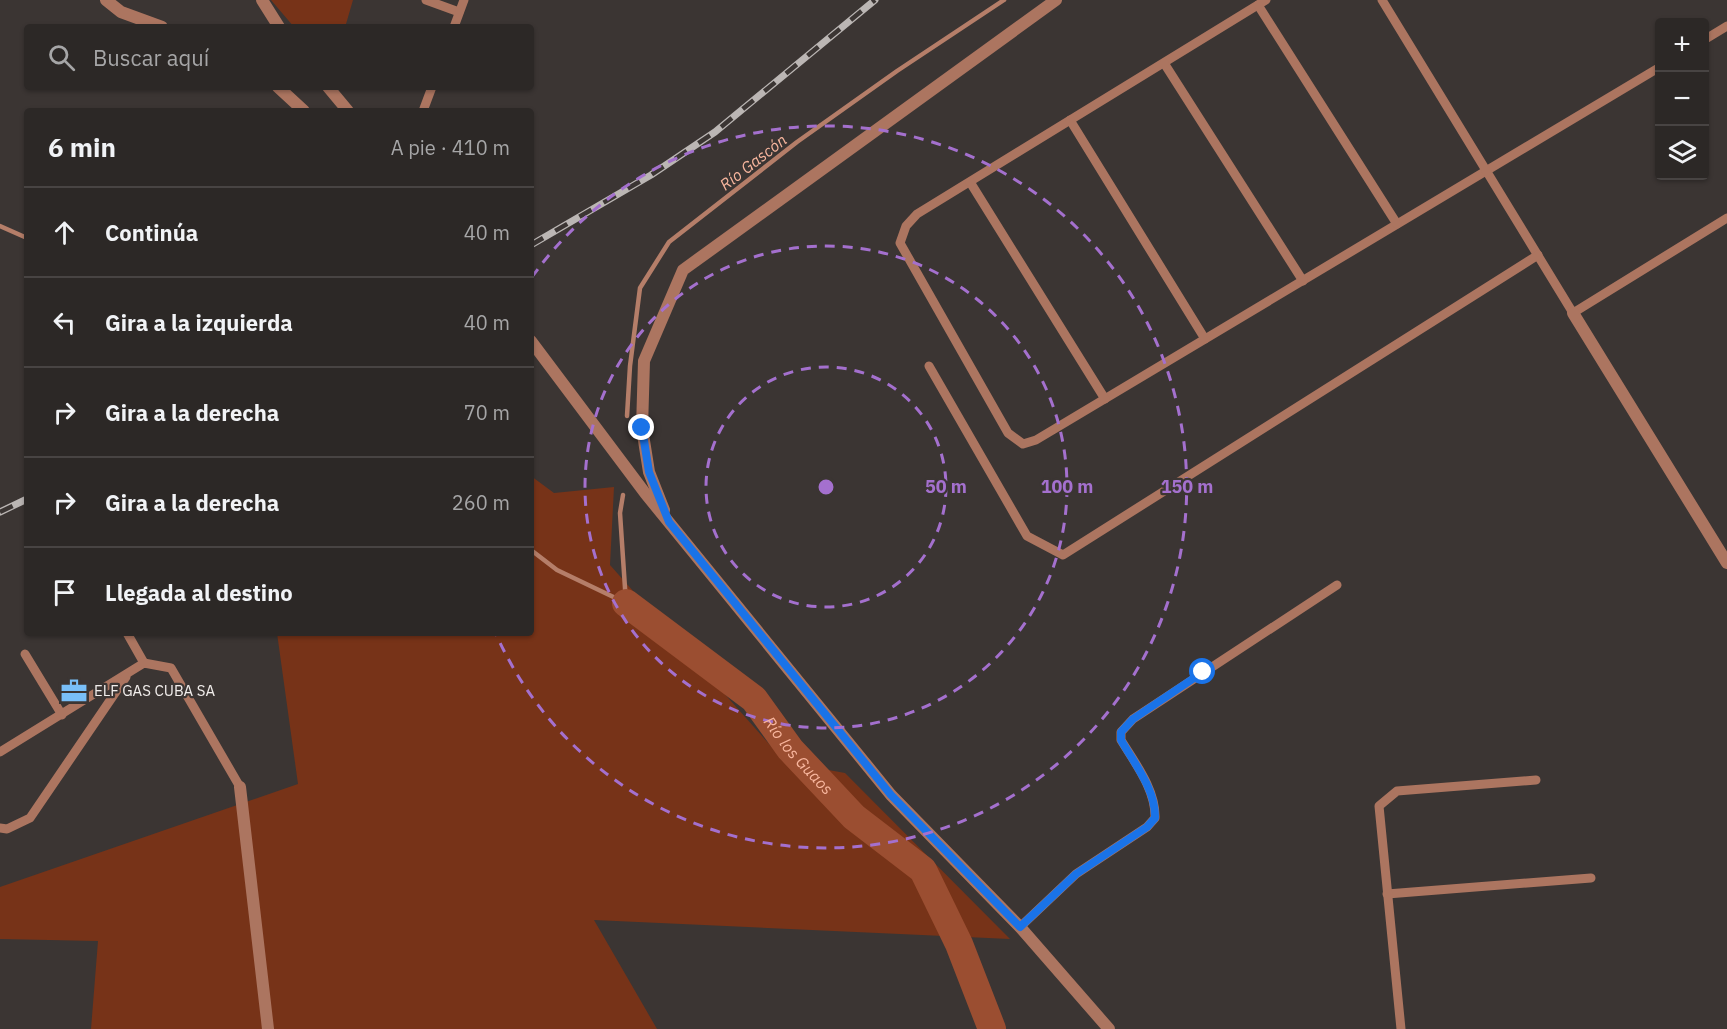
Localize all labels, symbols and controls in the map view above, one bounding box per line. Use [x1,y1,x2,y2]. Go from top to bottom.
map controls [1655,18,1709,180]
button: + [1655,18,1709,72]
search box [24,24,534,90]
icon: search [45,41,78,74]
text: Buscar aquí [93,43,209,72]
button: − [1655,72,1709,126]
button: layers [1655,126,1709,180]
text: 6 min [48,130,116,164]
water label: Río Gascón [715,130,791,194]
text: A pie · 410 m [391,134,510,161]
icon: ahead [48,216,81,249]
text: Continúa [105,218,198,247]
text: 40 m [464,219,510,246]
icon: left [48,306,81,339]
text: Gira a la izquierda [105,308,293,337]
text: 40 m [464,309,510,336]
icon: right [48,396,81,429]
text: Gira a la derecha [105,398,279,427]
text: 70 m [464,399,510,426]
route end [628,414,654,440]
text: 50 m [925,475,967,498]
text: 100 m [1041,475,1093,498]
text: 150 m [1161,475,1213,498]
centre of rings [816,477,836,497]
icon: right [48,486,81,519]
text: Gira a la derecha [105,488,279,517]
text: 260 m [452,489,510,516]
icon: arrive [48,576,81,609]
text: Llegada al destino [105,578,293,607]
route start [1189,658,1215,684]
office icon: ELF GAS CUBA SA [59,676,89,706]
place label: ELF GAS CUBA SA [94,681,215,700]
water label: Río los Guaos [760,712,837,799]

